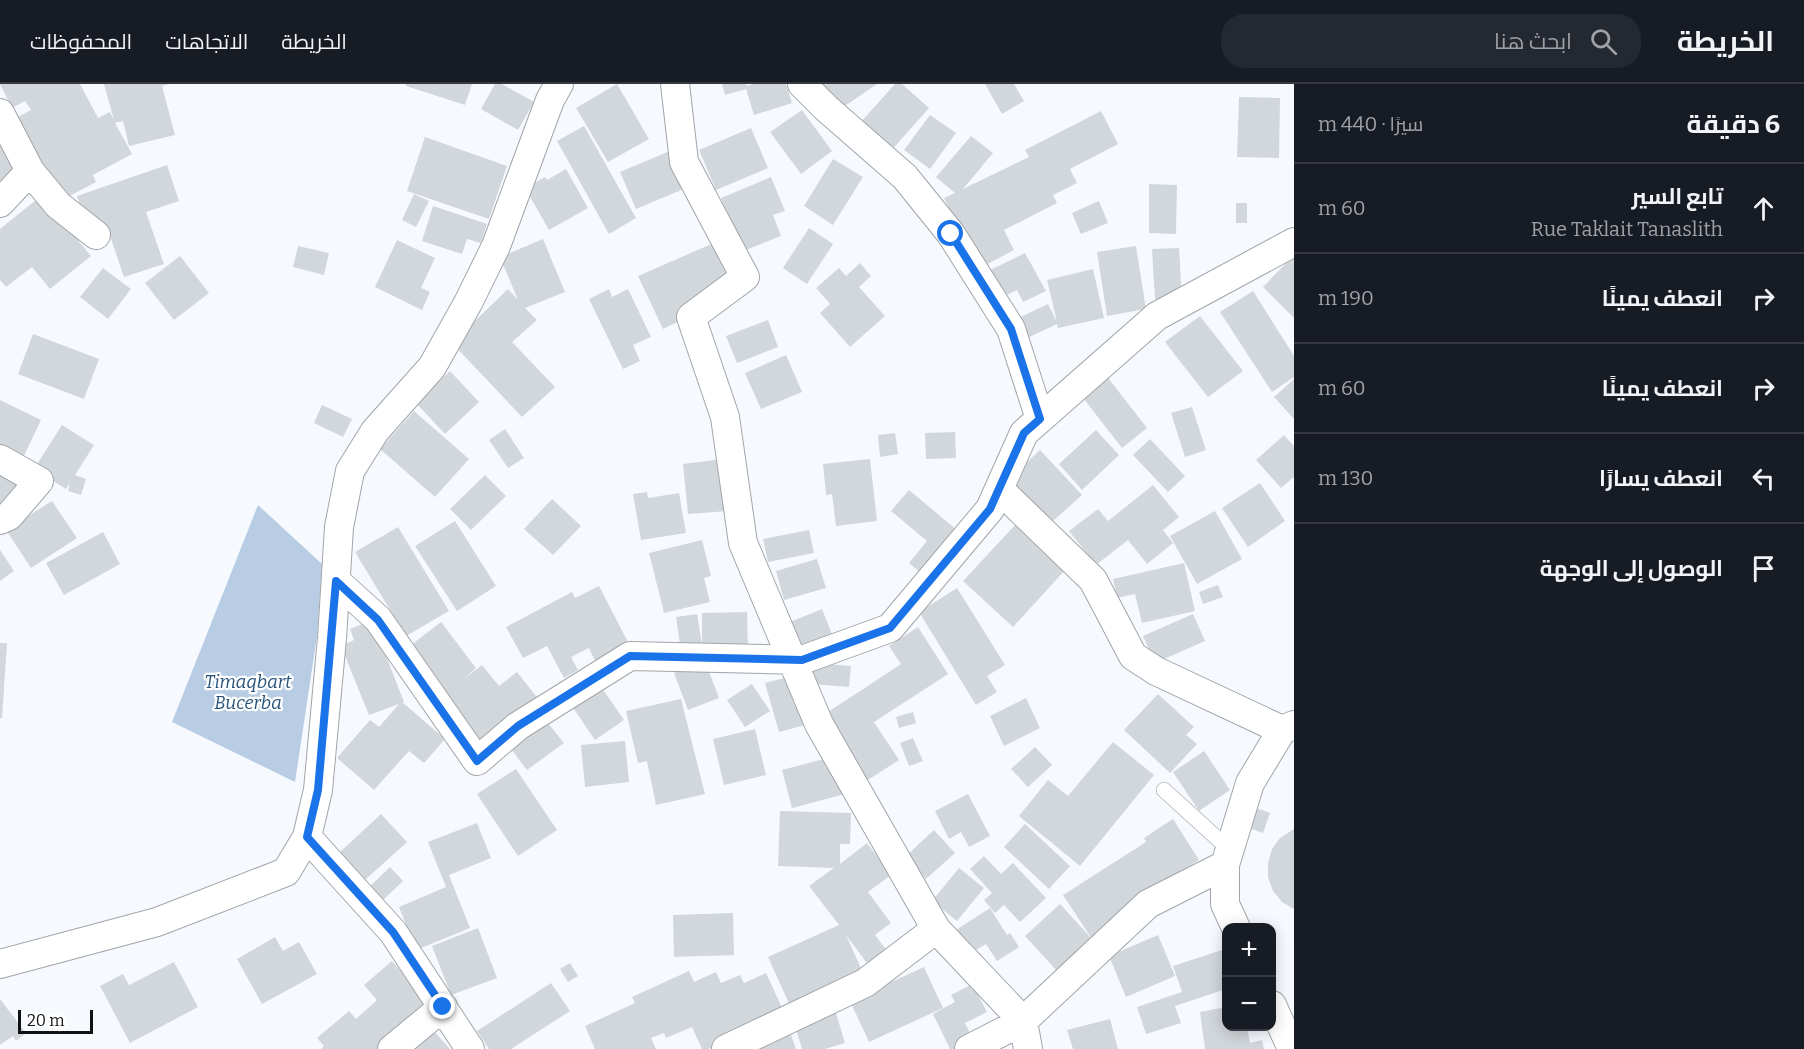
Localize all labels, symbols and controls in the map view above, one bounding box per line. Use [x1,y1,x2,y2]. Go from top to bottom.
search box [1221,14,1641,68]
icon: search [1587,25,1620,58]
text: الخريطة [1677,25,1774,58]
text: ابحث هنا [1494,28,1572,55]
text: المحفوظات [30,29,132,55]
text: الاتجاهات [165,29,248,55]
text: الخريطة [281,29,347,55]
text: 6 دقيقة [1686,109,1780,140]
text: سيرًا · 440 m [1318,112,1423,136]
text: تابع السير [1632,183,1723,210]
icon: ahead [1747,192,1780,225]
text: 60 m [1318,196,1366,220]
text: Rue Taklait Tanaslith [1531,217,1723,241]
route start [937,220,963,246]
icon: right [1747,282,1780,315]
text: انعطف يمينًا [1602,285,1723,312]
text: 190 m [1318,286,1374,310]
icon: right [1747,372,1780,405]
text: انعطف يمينًا [1602,375,1723,402]
text: 60 m [1318,376,1366,400]
icon: left [1747,462,1780,495]
text: انعطف يسارًا [1599,465,1723,492]
text: 130 m [1318,466,1373,490]
icon: arrive [1747,552,1780,585]
text: الوصول إلى الوجهة [1540,555,1723,582]
park label: Timaqbart Bucerba [205,671,292,714]
map controls [1222,923,1276,1031]
button: + [1222,923,1276,977]
button: − [1222,977,1276,1031]
route end [429,993,455,1019]
scale bar [18,1007,93,1034]
text: 20 m [27,1011,64,1030]

